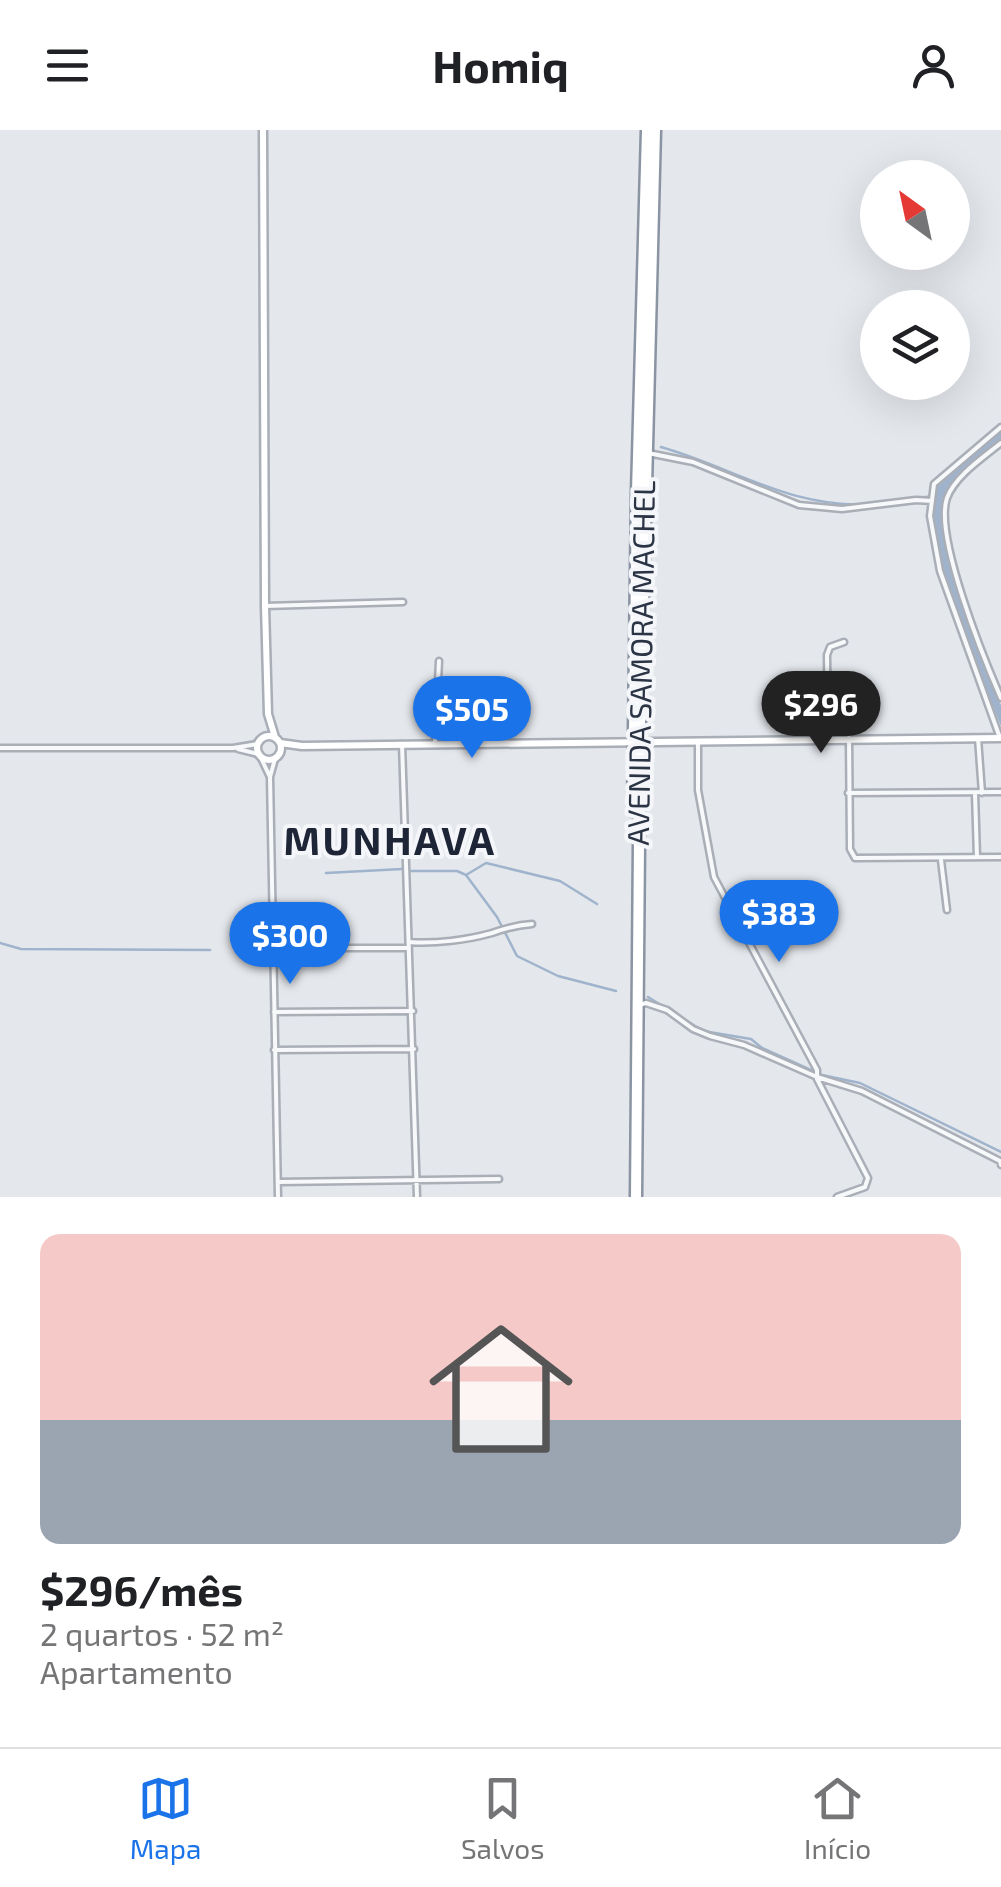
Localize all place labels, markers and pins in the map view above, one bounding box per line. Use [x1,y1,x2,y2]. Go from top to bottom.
pin: $296 [762,671,880,756]
pin: $505 [413,676,531,761]
pin: $383 [720,880,838,965]
pin: $300 [231,902,349,987]

